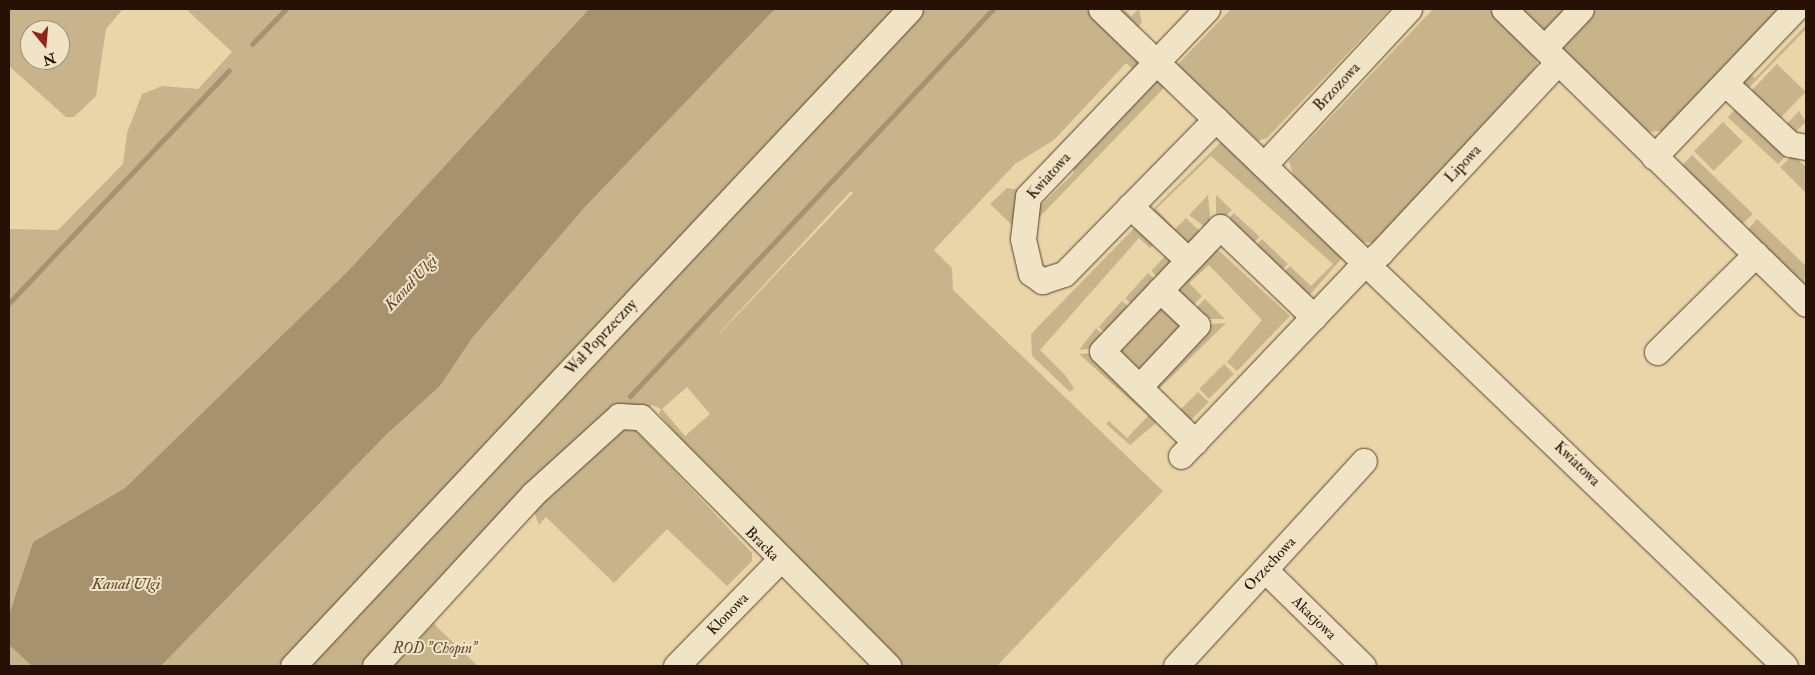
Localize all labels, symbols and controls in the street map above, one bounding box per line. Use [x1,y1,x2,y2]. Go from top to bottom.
north arrow [20,20,70,70]
text: N [41,49,58,69]
street label: Brzozowa [1310,59,1364,115]
street label: Lipowa [1441,141,1485,187]
street label: Kwiatowa [1023,149,1075,203]
water label: Kanał Ulgi [381,251,441,315]
street label: Wał Poprzeczny [561,295,641,379]
street label: Kwiatowa [1550,438,1604,490]
street label: Bracka [741,523,783,565]
street label: Orzechowa [1240,533,1300,595]
water label: Kanał Ulgi [92,574,160,594]
street label: Klonowa [704,589,752,639]
street label: Akacjowa [1288,593,1340,643]
park label: ROD "Chopin" [393,640,477,658]

